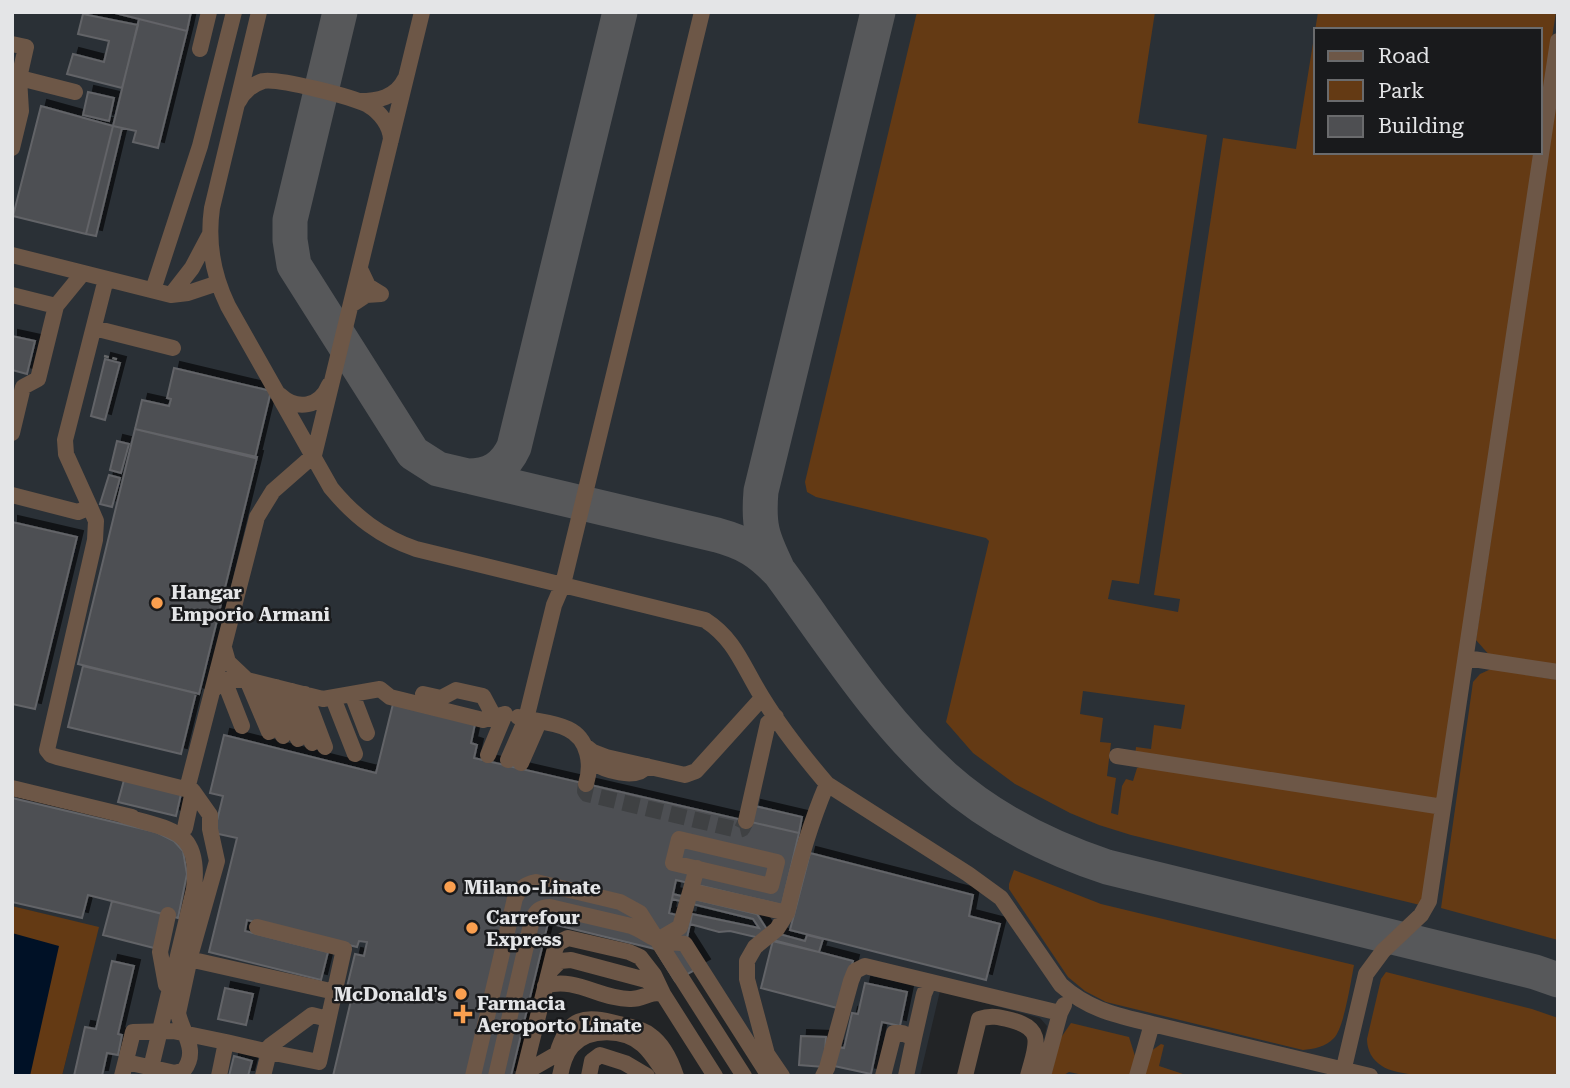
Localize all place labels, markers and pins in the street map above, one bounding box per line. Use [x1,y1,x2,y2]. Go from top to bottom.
place label: Hangar Emporio Armani [171,581,330,626]
marker: Hangar Emporio Armani [149,595,165,611]
place label: Milano-Linate [464,876,601,899]
marker: Milano-Linate [442,879,458,895]
place label: Carrefour Express [486,906,580,951]
marker: Carrefour Express [464,920,480,936]
place label: McDonald's [334,983,447,1006]
marker: McDonald's [453,986,469,1002]
place label: Farmacia Aeroporto Linate [477,992,642,1037]
marker: Farmacia Aeroporto Linate [455,1006,471,1022]

